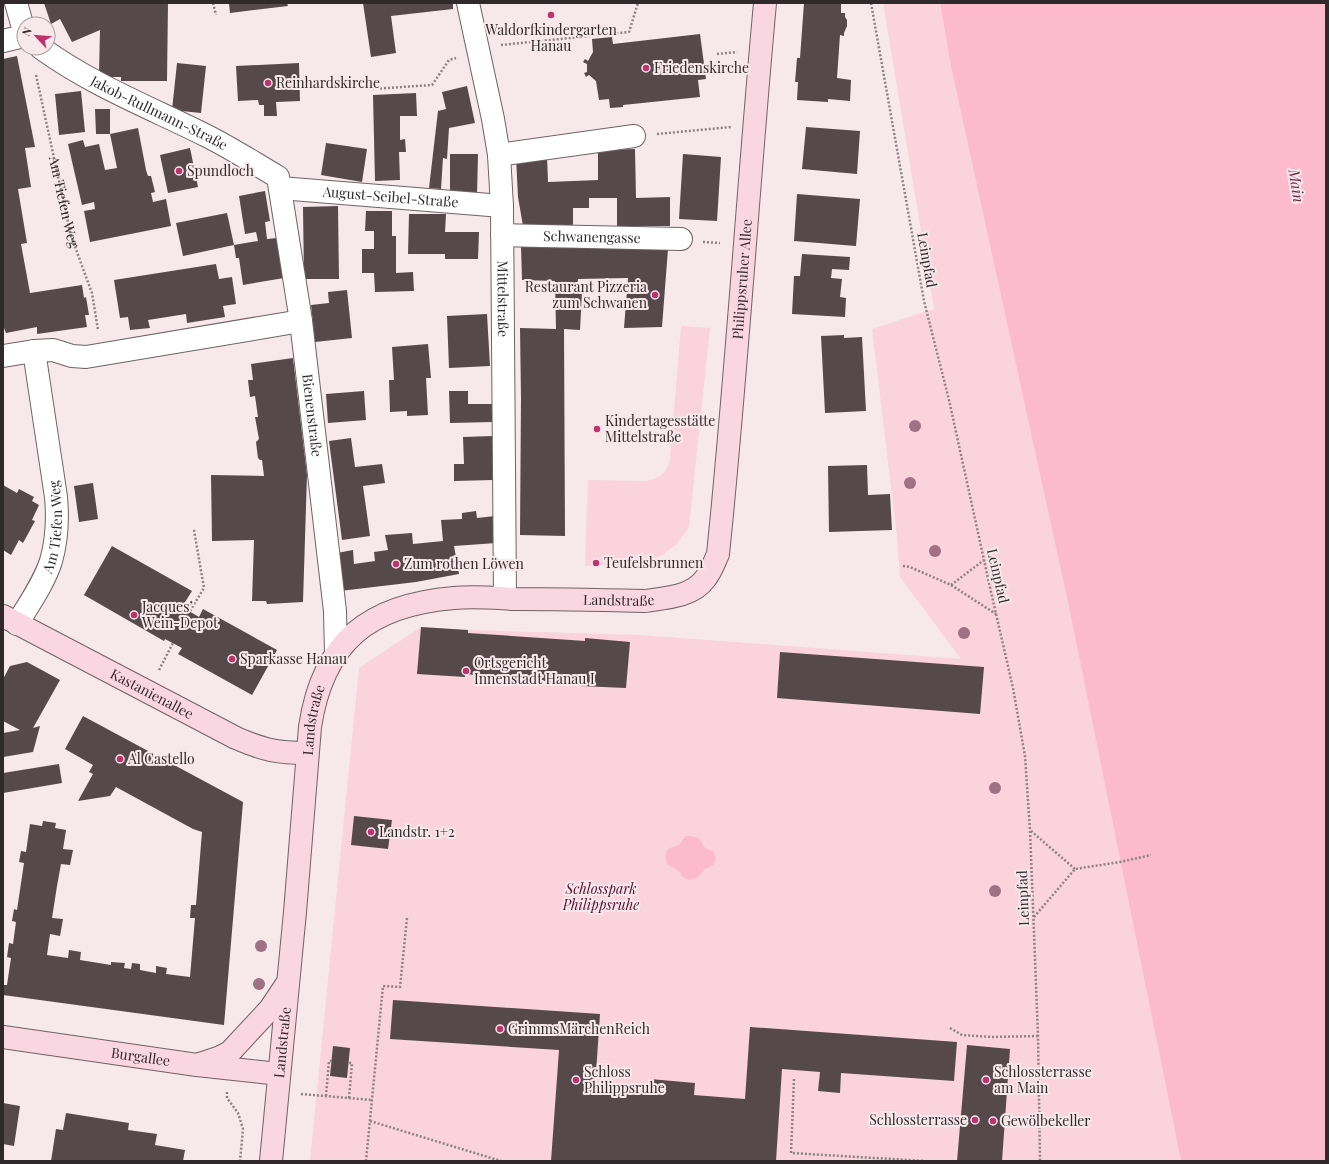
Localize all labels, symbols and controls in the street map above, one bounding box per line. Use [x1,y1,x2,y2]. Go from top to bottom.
marker: Waldorfkindergarten Hanau [546,10,556,20]
north arrow [16,16,56,56]
place label: Waldorfkindergarten Hanau [484,20,617,55]
text: N [18,24,35,38]
place label: Friedenskirche [654,58,749,77]
marker: Friedenskirche [641,63,651,73]
street label: Jakob-Rullmann-Straße [87,70,231,154]
place label: Reinhardskirche [276,73,380,92]
marker: Reinhardskirche [263,78,273,88]
street label: Am Tiefen Weg [45,153,85,251]
place label: Spundloch [187,161,255,180]
marker: Spundloch [174,166,184,176]
water label: Main [1284,167,1310,204]
street label: August-Seibel-Straße [321,181,459,211]
street label: Philippsruher Allee [727,218,756,340]
street label: Schwanengasse [543,226,641,247]
street label: Leinpfad [913,231,942,289]
street label: Mittelstraße [493,260,513,337]
place label: Restaurant Pizzeria zum Schwanen [525,277,648,312]
marker: Restaurant Pizzeria zum Schwanen [650,290,660,300]
street label: Bienenstraße [298,373,327,458]
place label: Kindertagesstätte Mittelstraße [605,411,715,446]
marker: Kindertagesstätte Mittelstraße [592,424,602,434]
street label: Am Tiefen Weg [37,479,66,577]
street label: Leinpfad [983,547,1014,605]
place label: Teufelsbrunnen [604,553,704,572]
place label: Zum rothen Löwen [404,554,525,573]
marker: Teufelsbrunnen [591,558,601,568]
marker: Zum rothen Löwen [391,559,401,569]
street label: Landstraße [583,590,655,610]
place label: Jacques’ Wein-Depot [141,597,219,632]
marker: Jacques’ Wein-Depot [129,610,139,620]
place label: Sparkasse Hanau [240,649,347,668]
place label: Ortsgericht Innenstadt Hanau I [474,653,595,688]
marker: Sparkasse Hanau [227,654,237,664]
street label: Kastanienallee [107,664,197,723]
marker: Ortsgericht Innenstadt Hanau I [461,666,471,676]
street label: Landstraße [298,682,329,756]
place label: Al Castello [127,749,195,768]
marker: Al Castello [115,754,125,764]
place label: Landstr. 1+2 [379,822,455,841]
marker: Landstr. 1+2 [366,827,376,837]
street label: Leinpfad [1012,870,1033,926]
park label: Schlosspark Philippsruhe [562,879,639,914]
street label: Landstraße [269,1006,295,1079]
place label: GrimmsMärchenReich [508,1019,651,1038]
marker: GrimmsMärchenReich [495,1024,505,1034]
street label: Burgallee [110,1043,171,1070]
place label: Schloss Philippsruhe [584,1062,665,1097]
place label: Schlossterrasse am Main [994,1062,1092,1097]
marker: Schloss Philippsruhe [571,1075,581,1085]
marker: Schlossterrasse am Main [981,1075,991,1085]
place label: Schlossterrasse [869,1110,967,1129]
place label: Gewölbekeller [1001,1111,1091,1130]
marker: Schlossterrasse [970,1115,980,1125]
marker: Gewölbekeller [988,1116,998,1126]

